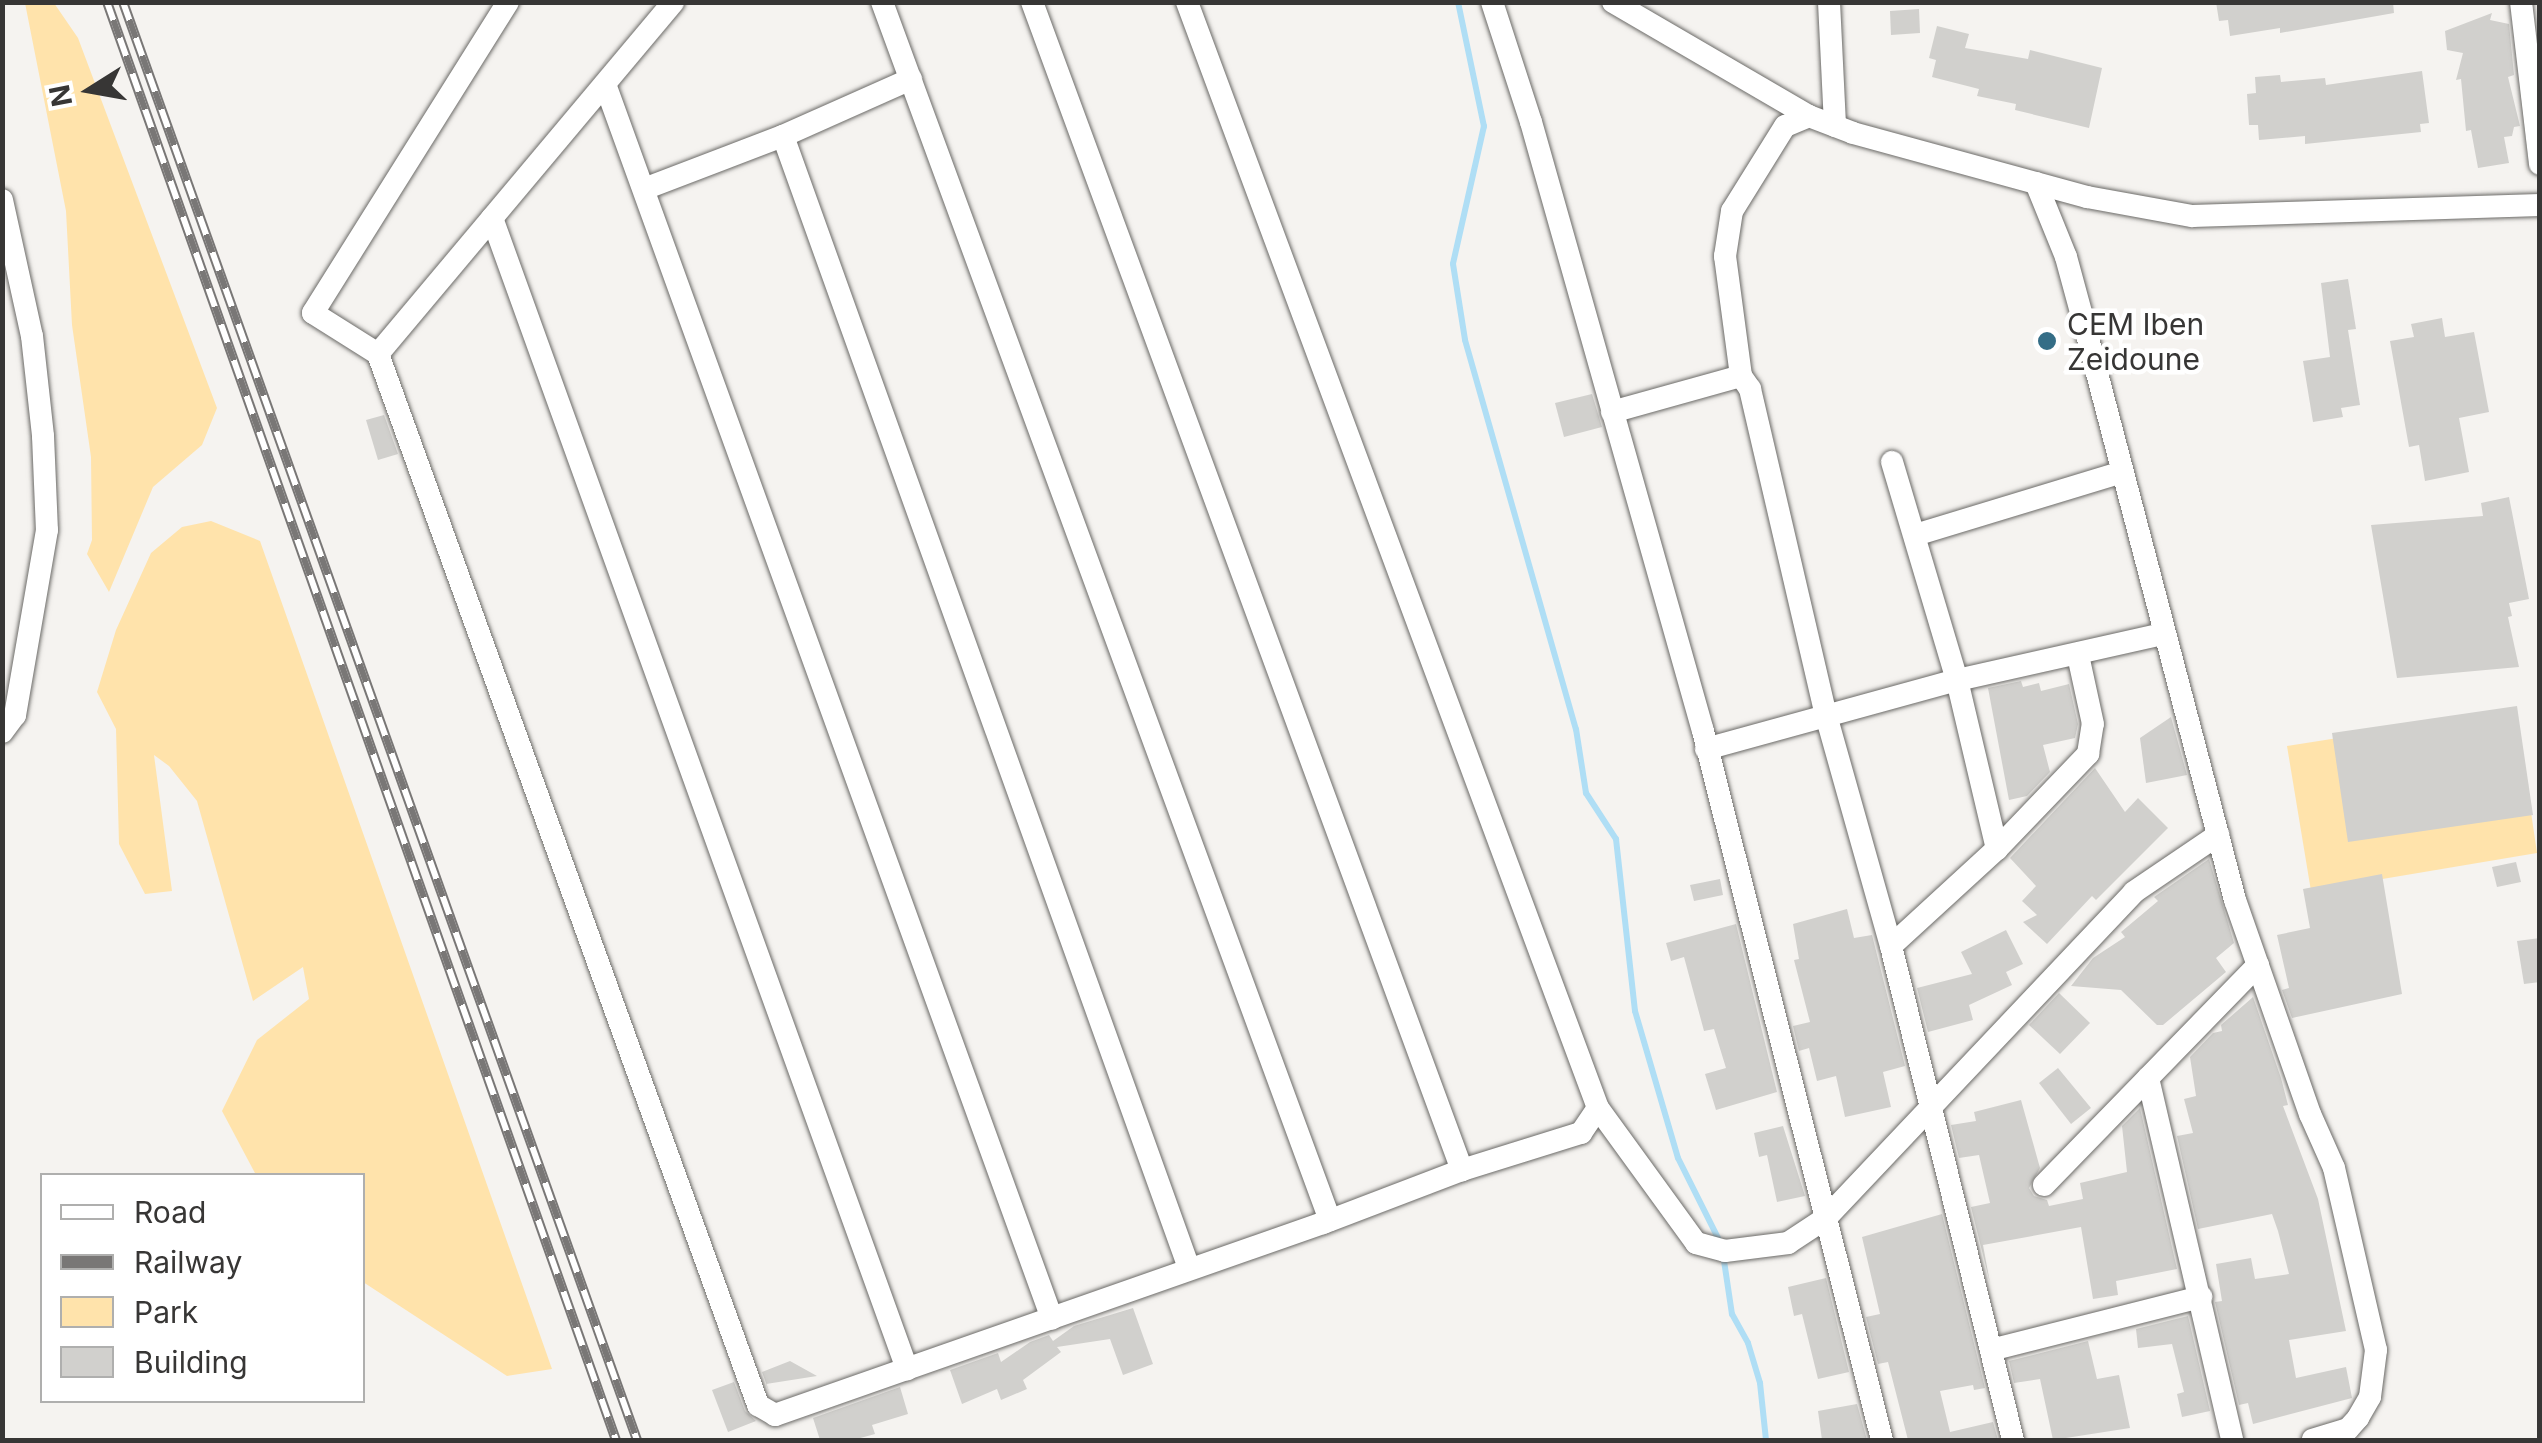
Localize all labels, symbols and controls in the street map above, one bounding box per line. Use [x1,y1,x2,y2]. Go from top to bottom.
north arrow [40,40,140,140]
text: N [42,82,79,109]
place label: CEM Iben Zeidoune [2067,306,2204,376]
marker: CEM Iben Zeidoune [2036,330,2058,352]
legend [40,1173,365,1403]
text: Road [134,1194,206,1230]
text: Railway [134,1244,242,1280]
text: Park [134,1294,198,1330]
text: Building [134,1344,248,1380]

